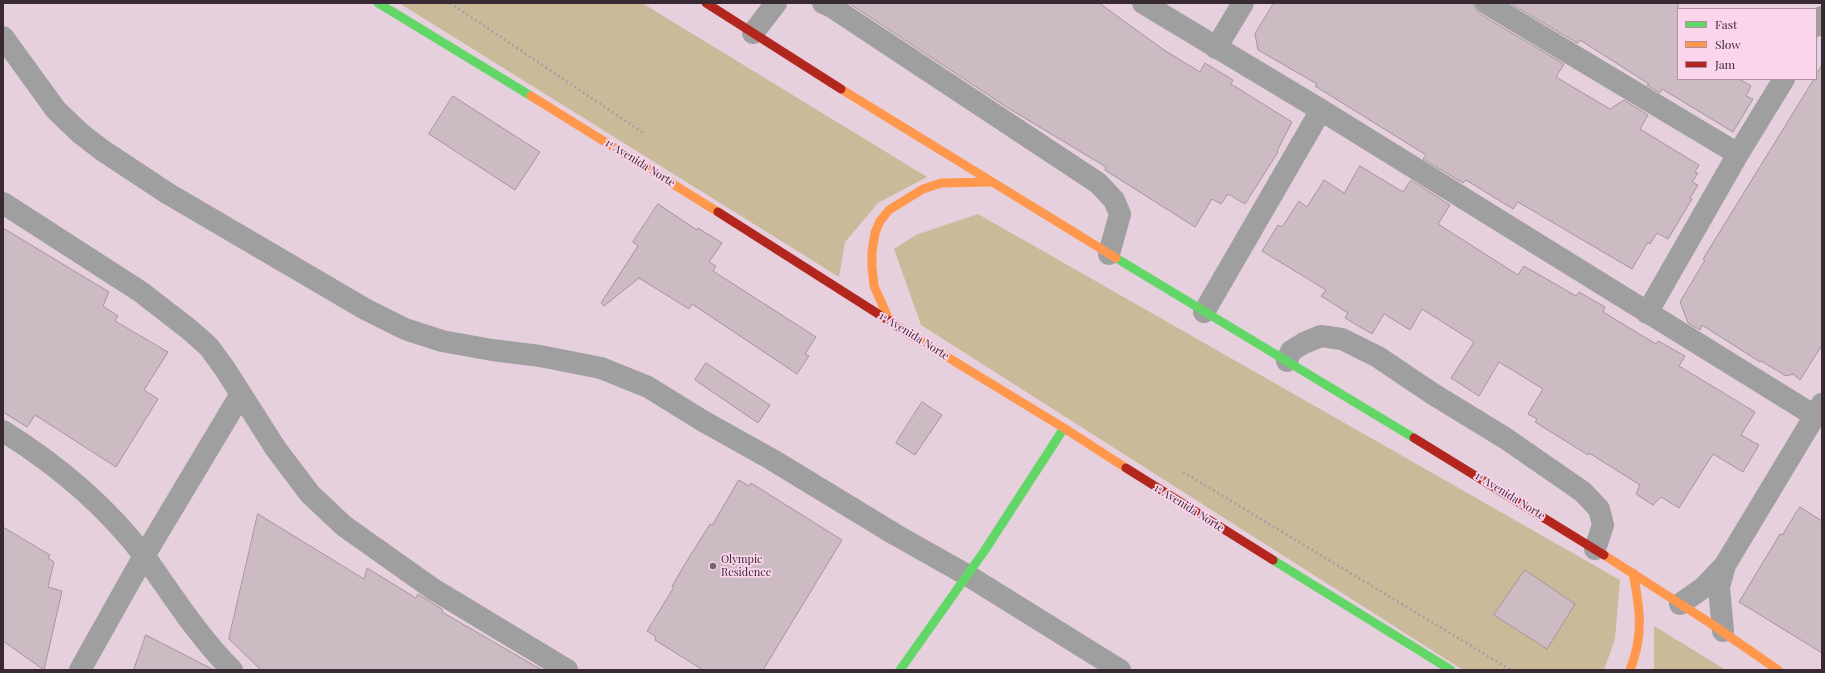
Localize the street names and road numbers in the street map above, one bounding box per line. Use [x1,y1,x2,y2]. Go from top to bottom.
street label: 1ᵃ Avenida Norte [603,136,677,190]
street label: 1ᵃ Avenida Norte [877,309,951,363]
street label: 1ᵃ Avenida Norte [1473,469,1547,523]
street label: 1ᵃ Avenida Norte [1152,481,1226,535]

